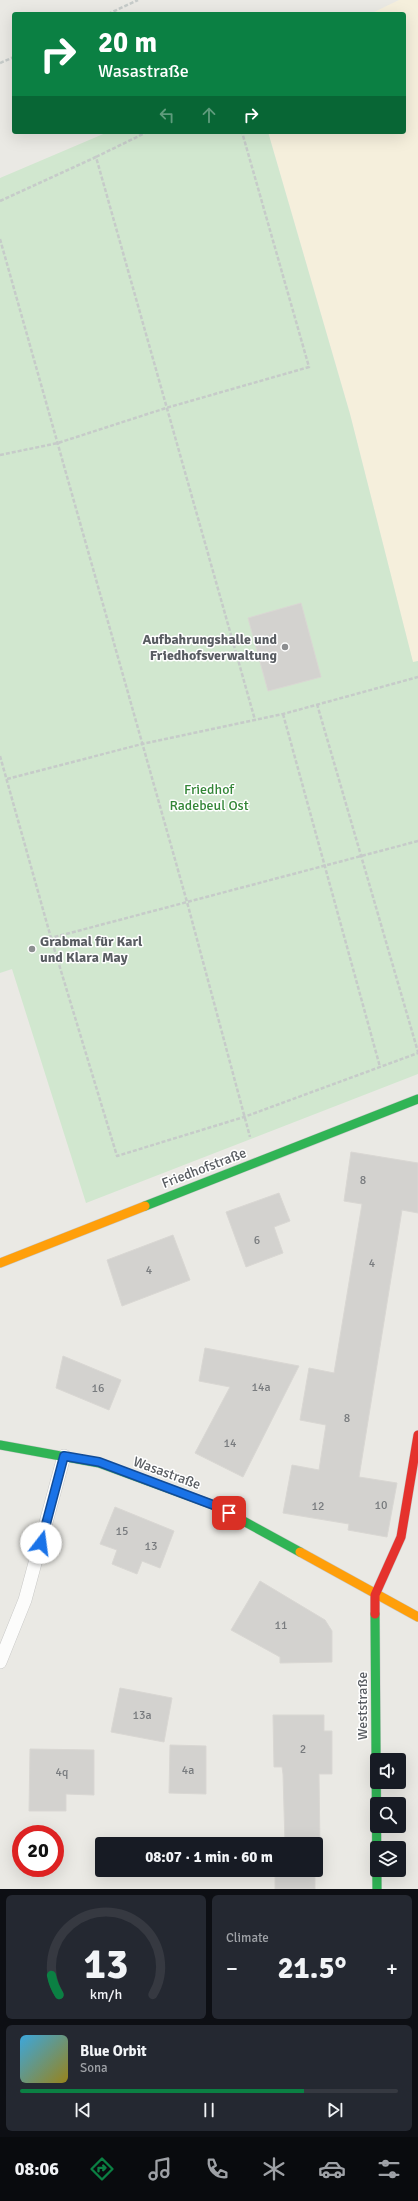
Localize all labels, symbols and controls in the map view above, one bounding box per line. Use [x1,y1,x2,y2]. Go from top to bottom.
text: 20 m [98,26,157,60]
icon: right [32,28,84,80]
text: Wasastraße [98,60,189,82]
icon: left [156,104,178,126]
icon: ahead [198,104,220,126]
icon: right [240,104,262,126]
place label: Aufbahrungshalle und Friedhofsverwaltung [142,631,277,664]
marker: Aufbahrungshalle und Friedhofsverwaltung [280,642,290,652]
park label: Friedhof Radebeul Ost [169,781,249,814]
place label: Grabmal für Karl und Klara May [40,933,143,966]
marker: Grabmal für Karl und Klara May [27,944,37,954]
street label: Friedhofstraße [159,1144,249,1192]
house number: 8 [360,1173,366,1188]
house number: 6 [254,1233,260,1248]
house number: 4 [369,1256,376,1271]
house number: 4 [146,1263,153,1278]
house number: 14a [251,1380,271,1395]
house number: 16 [92,1381,104,1396]
house number: 8 [344,1411,350,1426]
house number: 14 [224,1436,237,1451]
street label: Wasastraße [131,1453,203,1493]
pin [212,1496,246,1530]
house number: 10 [375,1498,387,1513]
house number: 12 [312,1499,324,1514]
icon: arrive [218,1502,240,1524]
position arrow [20,1522,62,1564]
house number: 15 [116,1524,128,1539]
house number: 13 [145,1539,157,1554]
house number: 11 [275,1618,287,1633]
street label: Weststraße [354,1672,371,1740]
house number: 13a [132,1708,152,1723]
house number: 2 [300,1742,306,1757]
map controls [370,1753,406,1877]
button: sound [370,1753,406,1789]
house number: 4a [182,1763,194,1778]
house number: 4q [56,1765,68,1780]
button: search [370,1797,406,1833]
speed limit sign: 20 [12,1825,64,1877]
button: layers [370,1841,406,1877]
text: 08:07 · 1 min · 60 m [145,1848,273,1866]
text: Climate [226,1930,269,1946]
text: 13 [84,1939,128,1990]
text: 21.5° [277,1950,347,1987]
text: − [226,1955,238,1982]
text: + [386,1955,398,1982]
text: km/h [90,1986,122,2003]
text: Blue Orbit [80,2042,147,2060]
text: Sona [80,2060,108,2076]
icon: previous [72,2099,94,2121]
icon: pause [198,2099,220,2121]
icon: next [324,2099,346,2121]
icon: directions [88,2155,116,2183]
icon: music [146,2155,174,2183]
icon: phone [203,2155,231,2183]
icon: climate [260,2155,288,2183]
icon: car [318,2155,346,2183]
icon: filters [375,2155,403,2183]
text: 08:06 [15,2158,59,2180]

